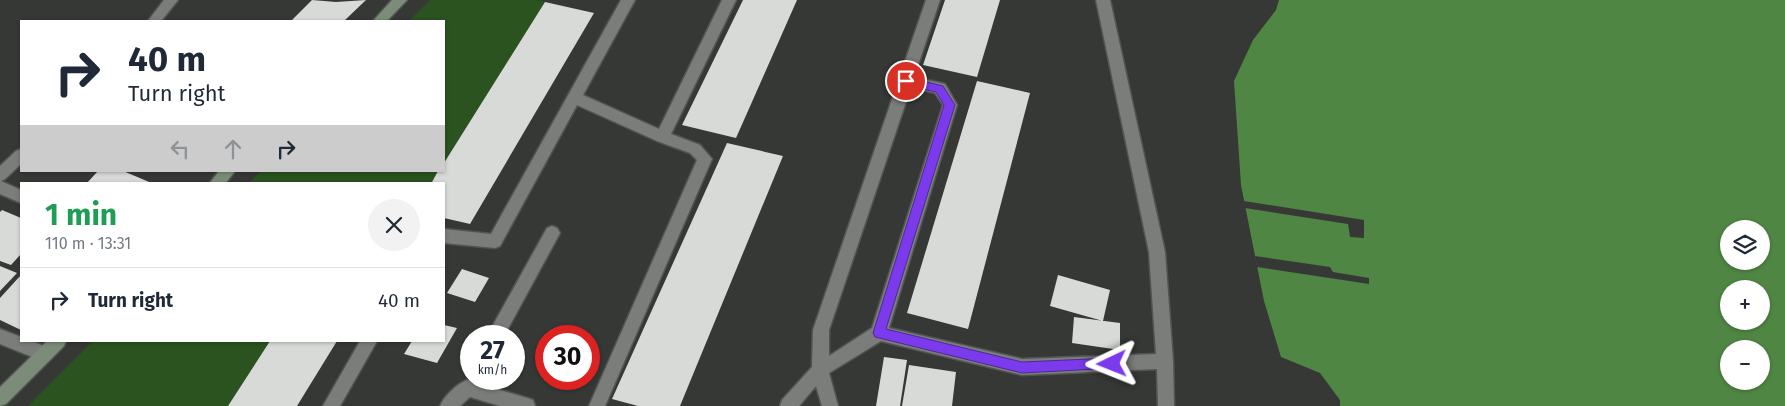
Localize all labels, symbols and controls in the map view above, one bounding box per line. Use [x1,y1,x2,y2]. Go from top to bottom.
text: 40 m [128,38,206,80]
icon: right [45,40,110,105]
pin [885,60,927,102]
icon: arrive [892,67,920,95]
text: Turn right [128,80,225,107]
icon: left [166,135,194,163]
icon: ahead [219,135,247,163]
icon: right [272,135,300,163]
text: 1 min [45,197,117,233]
button: close [368,199,420,251]
map controls [1720,220,1770,390]
button: layers [1720,220,1770,270]
text: 110 m · 13:31 [45,234,131,253]
button: + [1720,280,1770,330]
icon: right [45,286,73,314]
text: Turn right [88,289,173,312]
text: 40 m [378,289,420,312]
speed limit sign: 30 [535,325,600,390]
text: 27 [480,336,505,366]
position arrow [1085,337,1137,389]
button: − [1720,340,1770,390]
text: km/h [478,363,507,377]

